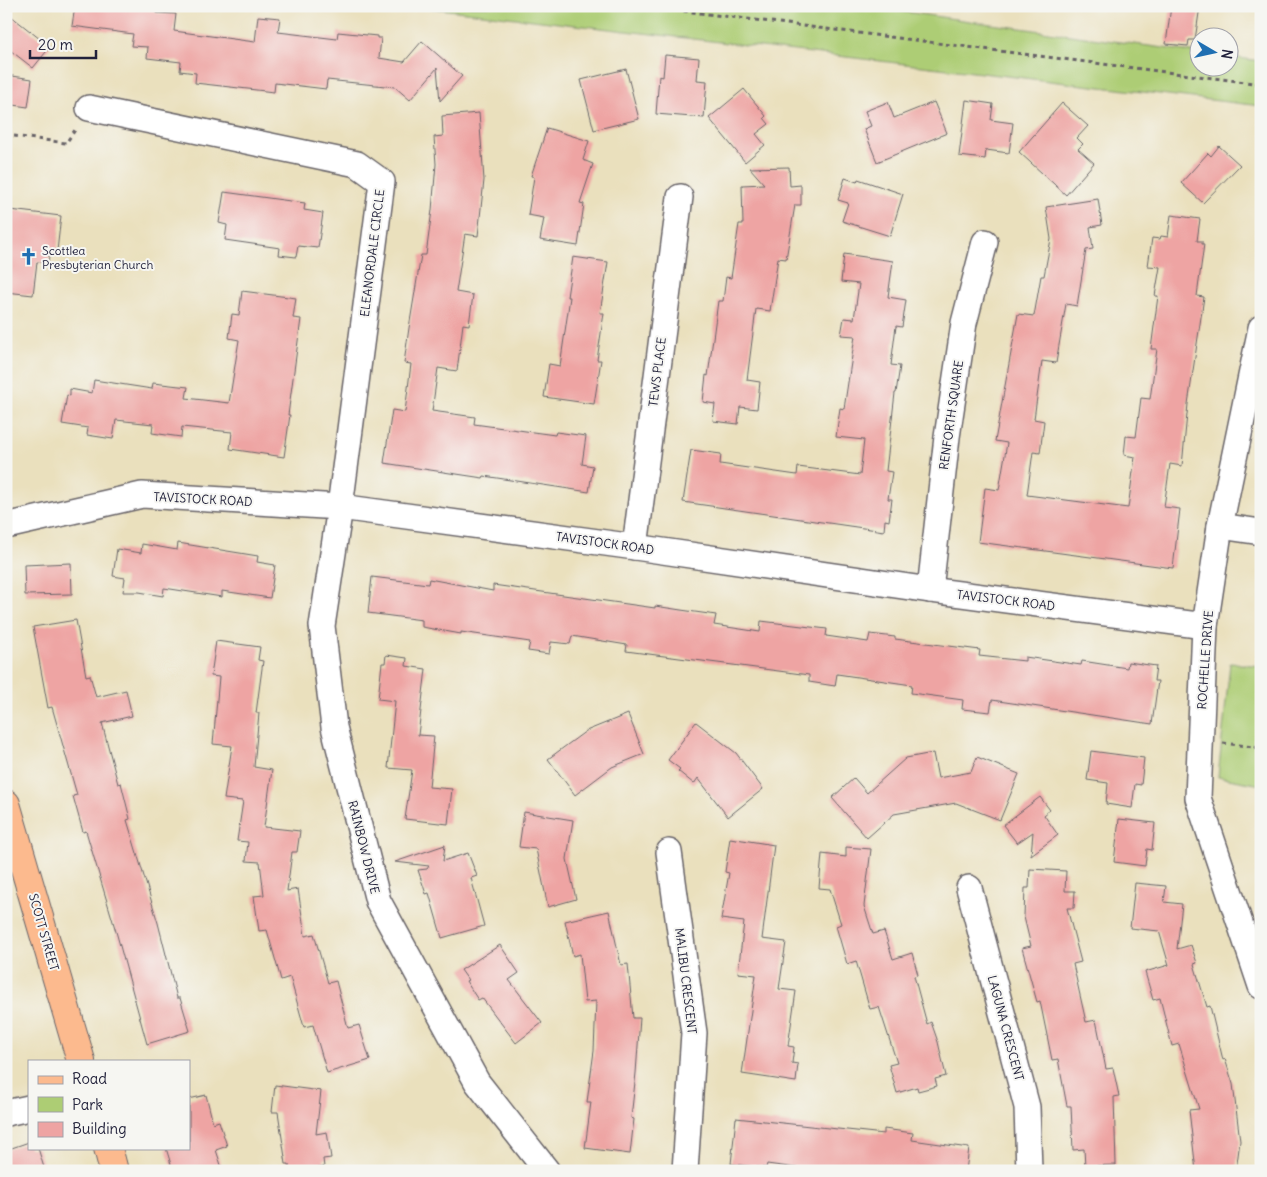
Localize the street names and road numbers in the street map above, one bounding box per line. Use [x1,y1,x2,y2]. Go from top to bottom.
street label: ELEANORDALE CIRCLE [357,188,387,318]
street label: TEWS PLACE [645,336,669,408]
street label: RENFORTH SQUARE [936,359,966,471]
street label: TAVISTOCK ROAD [153,489,253,509]
street label: TAVISTOCK ROAD [555,529,655,557]
street label: TAVISTOCK ROAD [956,587,1056,613]
street label: ROCHELLE DRIVE [1194,610,1216,710]
street label: RAINBOW DRIVE [345,799,383,895]
street label: SCOTT STREET [26,892,62,972]
street label: MALIBU CRESCENT [672,927,700,1035]
street label: LAGUNA CRESCENT [985,974,1027,1082]

